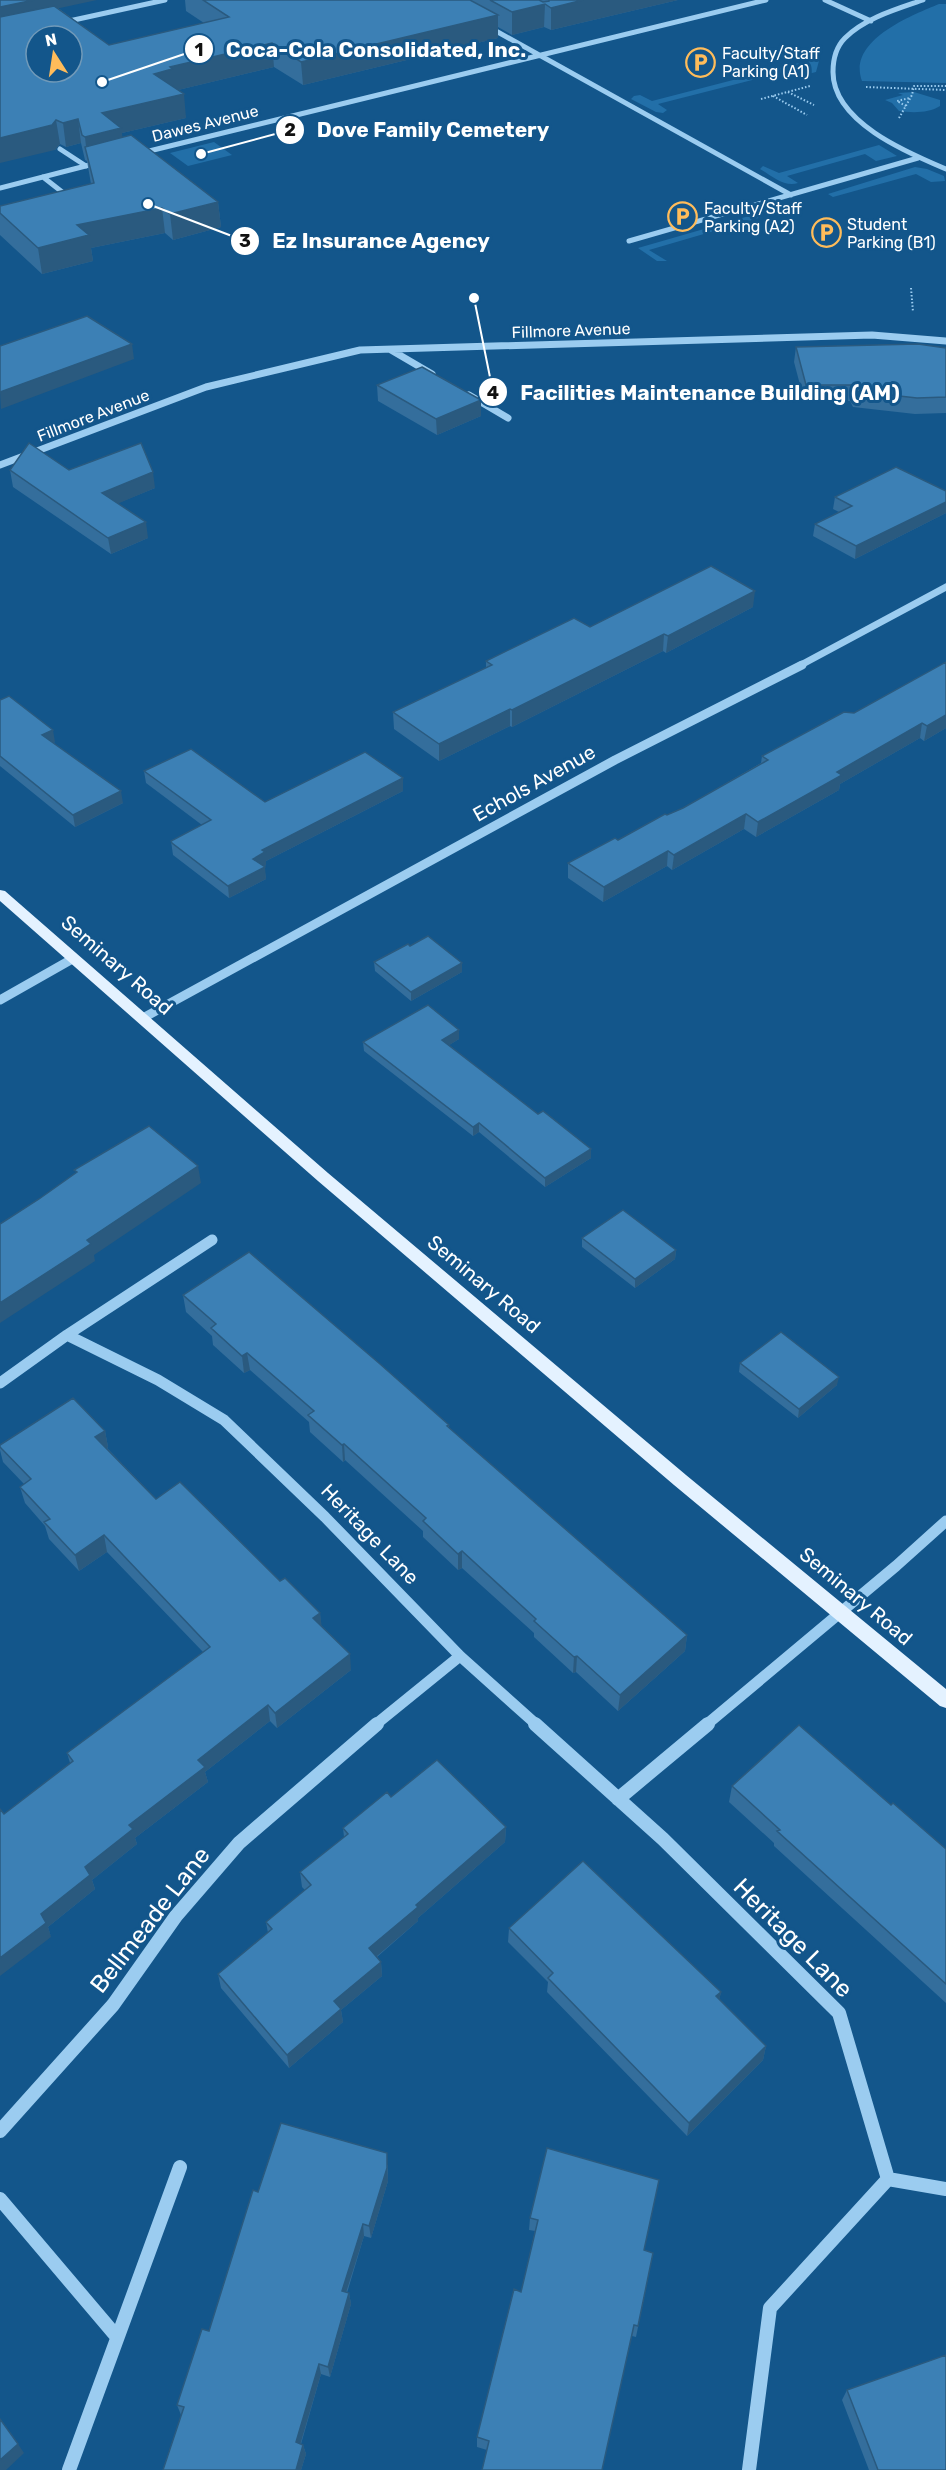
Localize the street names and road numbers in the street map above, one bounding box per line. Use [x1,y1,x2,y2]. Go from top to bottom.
street label: Dawes Avenue [150,101,260,146]
street label: Fillmore Avenue [511,319,631,342]
street label: Fillmore Avenue [34,385,152,446]
street label: Echols Avenue [469,739,599,827]
street label: Seminary Road [56,910,178,1020]
street label: Seminary Road [423,1230,545,1338]
street label: Heritage Lane [316,1479,424,1589]
street label: Seminary Road [795,1542,917,1650]
street label: Bellmeade Lane [84,1841,216,1999]
street label: Heritage Lane [728,1873,858,2003]

